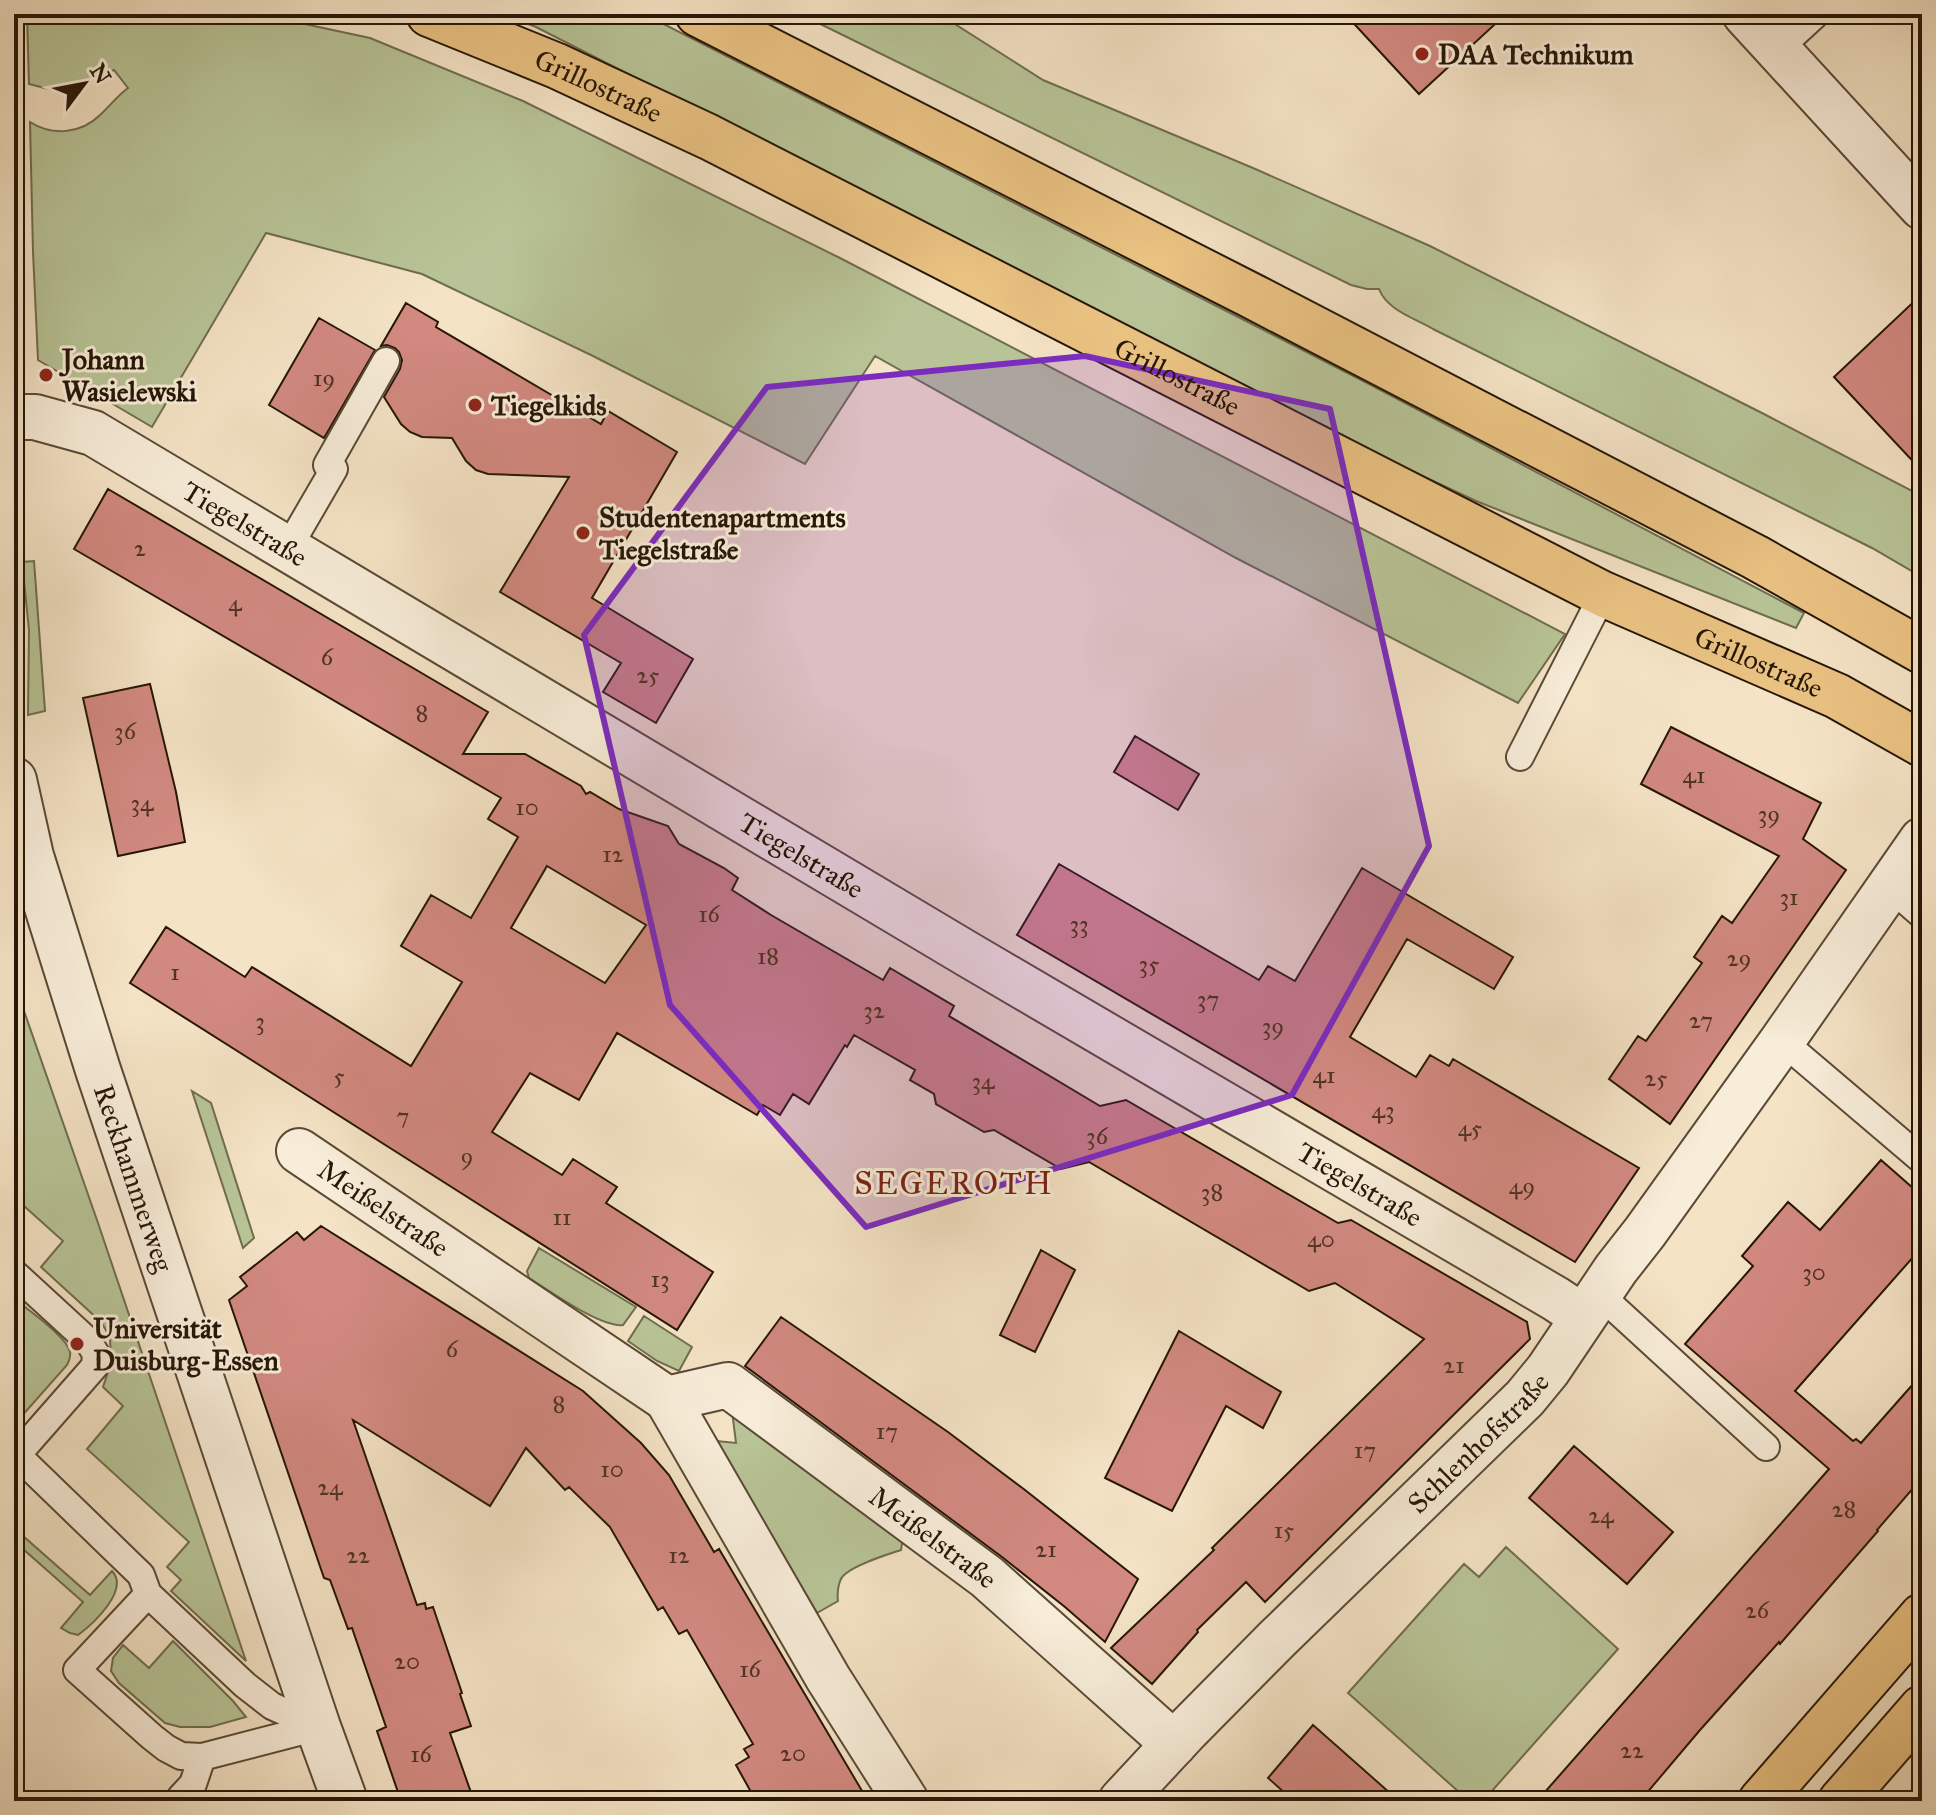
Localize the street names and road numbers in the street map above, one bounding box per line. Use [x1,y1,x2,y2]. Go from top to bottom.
street label: Grillostraße [530,41,668,130]
street label: Grillostraße [1109,330,1246,423]
street label: Tiegelstraße [176,473,314,574]
street label: Grillostraße [1689,619,1829,705]
street label: Tiegelstraße [733,805,870,906]
street label: Reckhammerweg [87,1080,182,1277]
street label: Tiegelstraße [1291,1134,1429,1234]
street label: Meißelstraße [311,1151,456,1265]
street label: Schlenhofstraße [1400,1365,1556,1520]
street label: Meißelstraße [863,1478,1005,1596]

